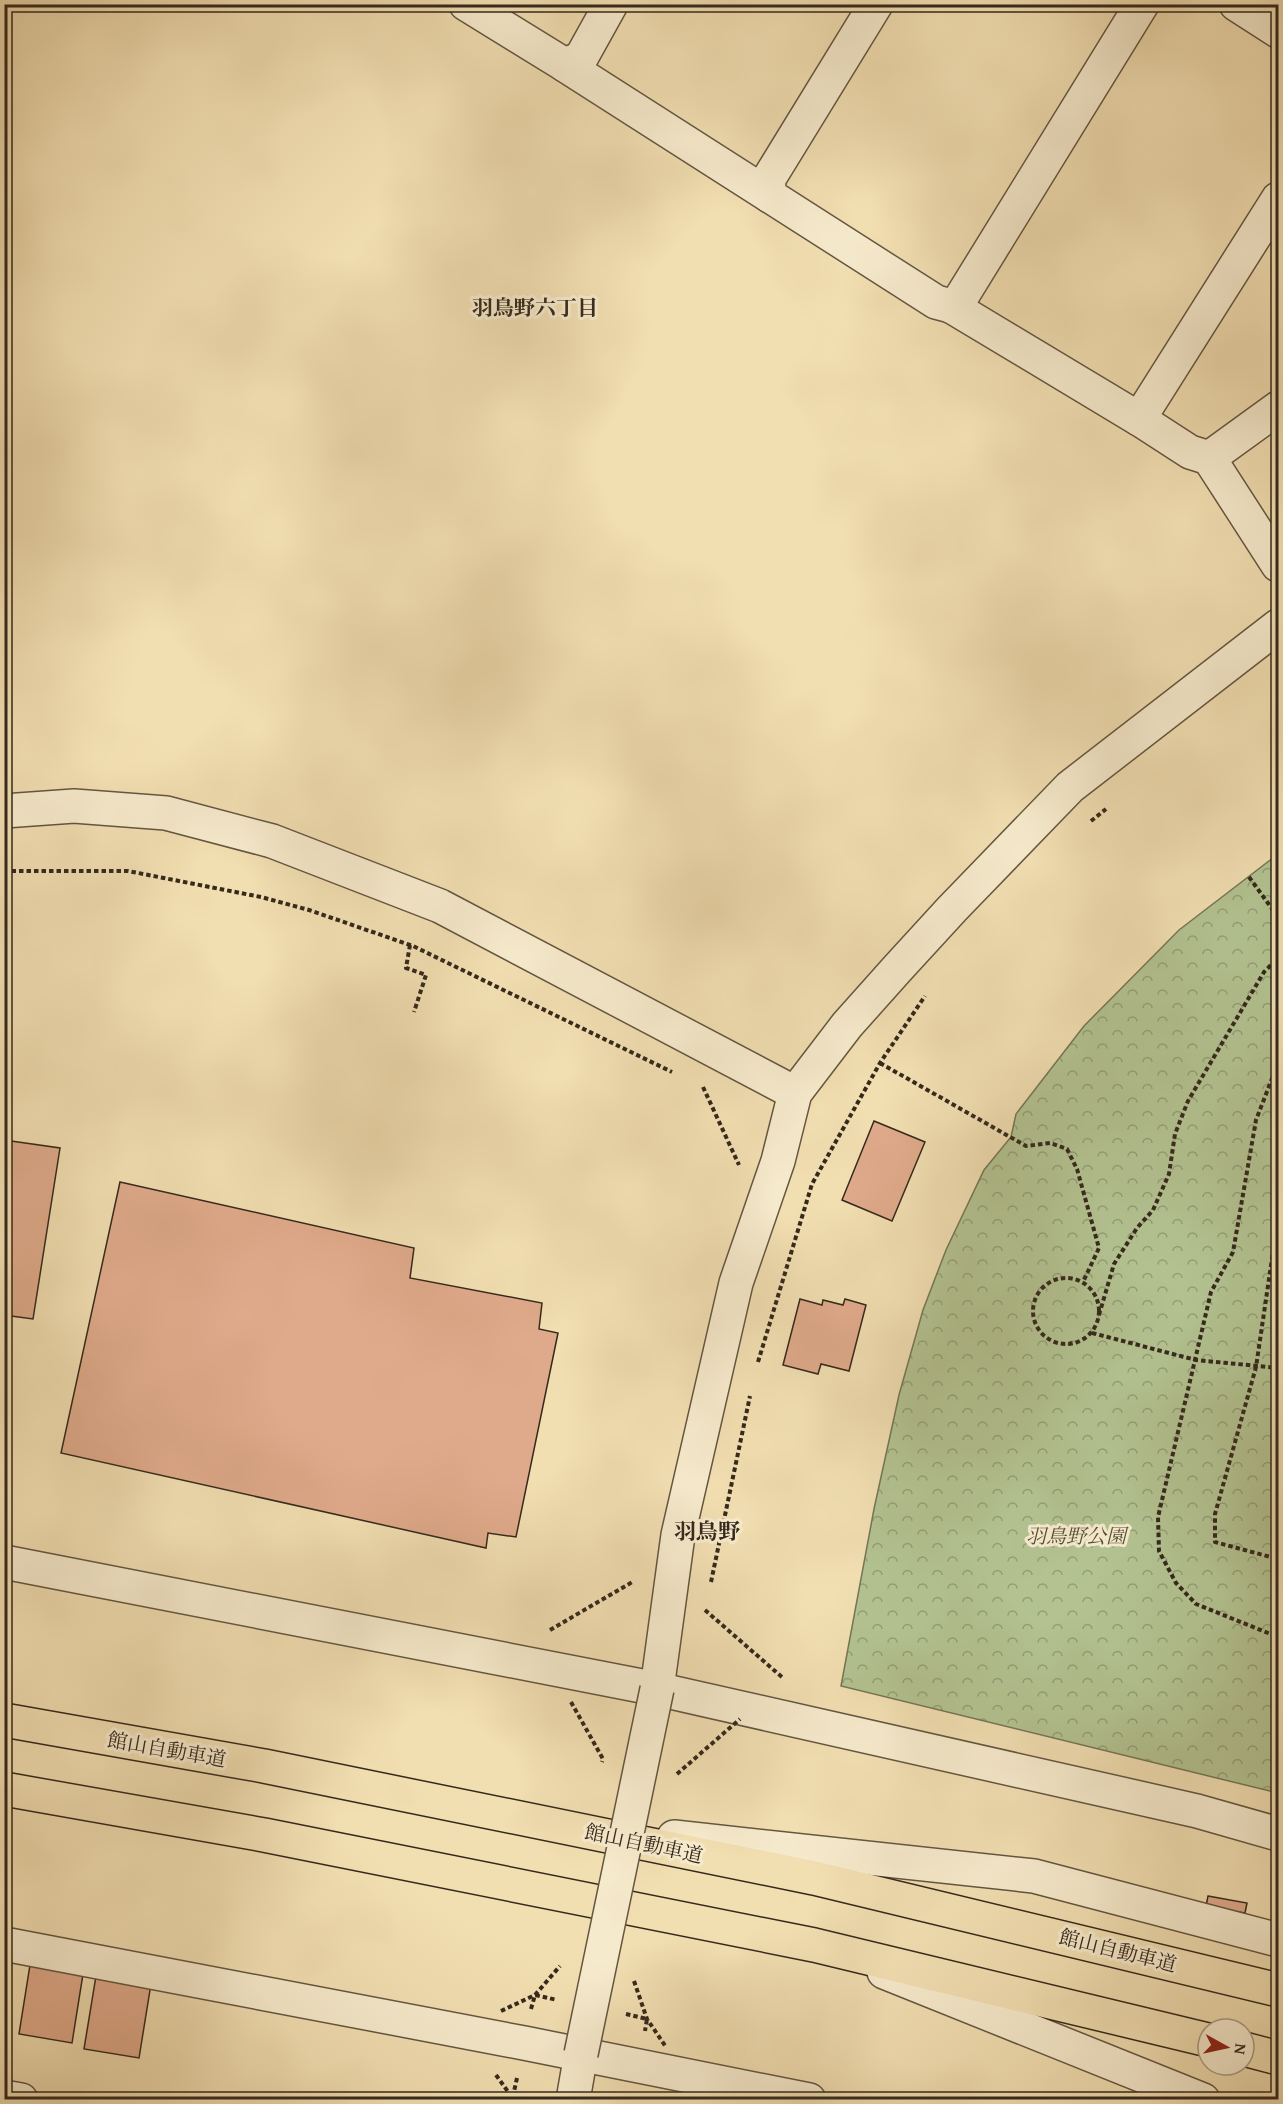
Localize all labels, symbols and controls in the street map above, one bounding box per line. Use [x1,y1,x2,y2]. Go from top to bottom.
district label: 羽鳥野六丁目 [472,292,598,323]
district label: 羽鳥野 [674,1515,741,1547]
park label: 羽鳥野公園 [1026,1521,1129,1550]
street label: 館山自動車道 [105,1724,229,1774]
street label: 館山自動車道 [582,1816,706,1870]
street label: 館山自動車道 [1056,1921,1180,1979]
north arrow [1196,2017,1256,2077]
text: N [1228,2042,1253,2056]

